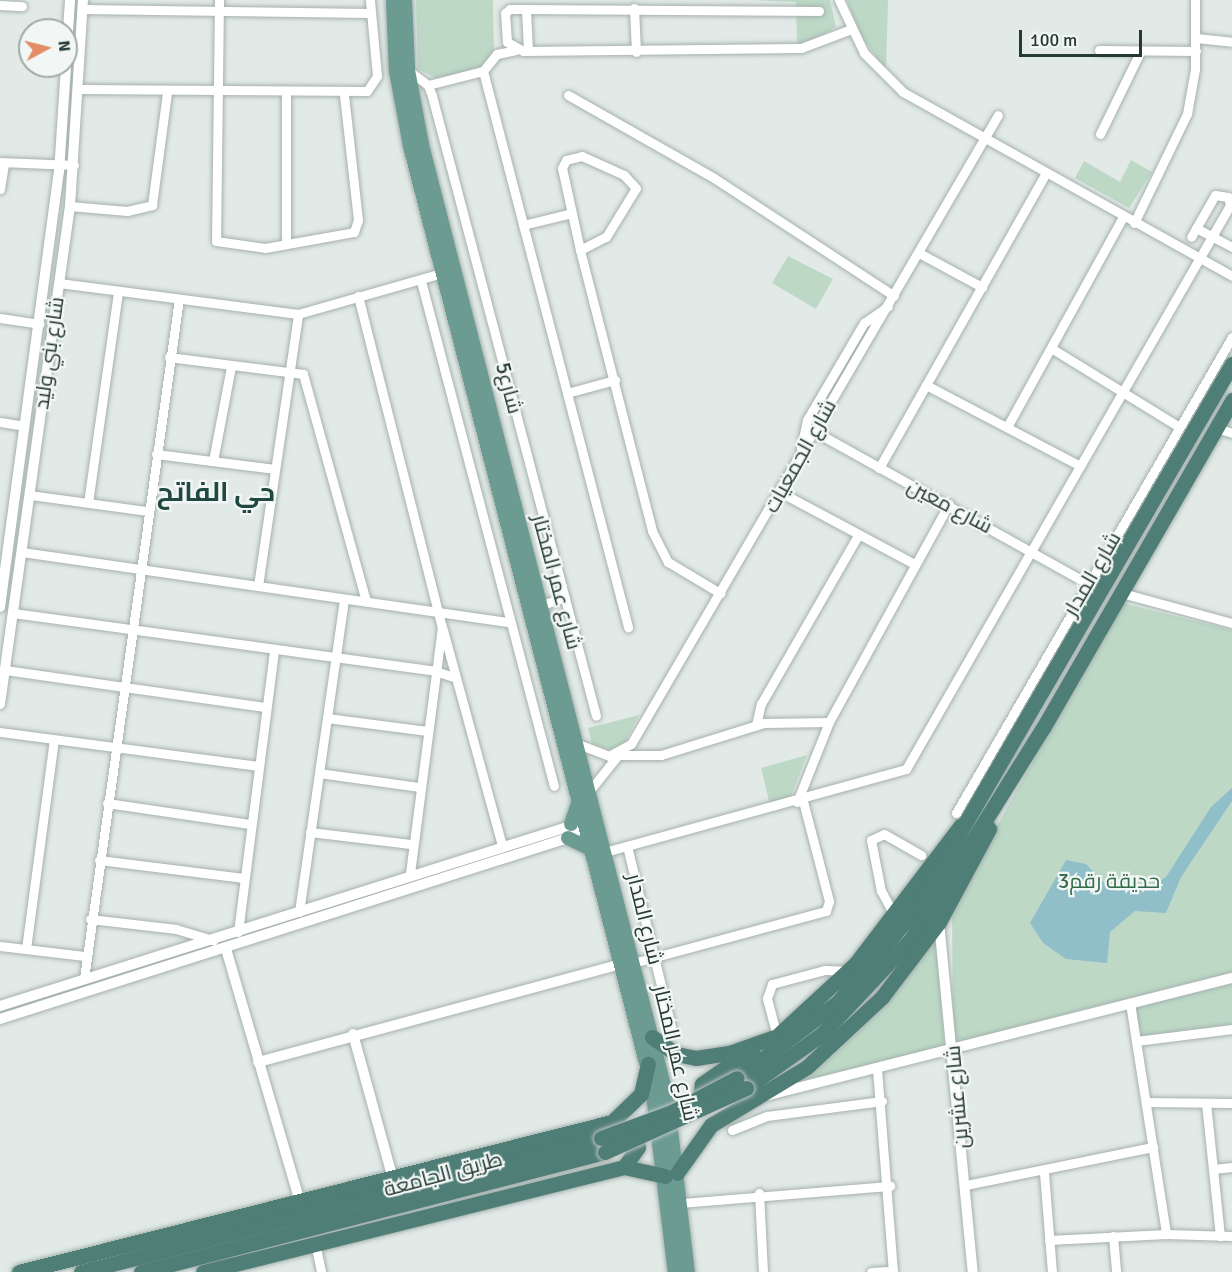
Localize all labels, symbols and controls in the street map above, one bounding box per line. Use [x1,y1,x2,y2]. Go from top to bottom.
north arrow [18,18,78,78]
scale bar [1022,18,1145,56]
text: 100 m [1030,29,1077,51]
text: N [53,39,74,53]
street label: شارع بني وليد [29,295,69,411]
street label: شارع5 [490,360,528,416]
street label: شارع الجمعيات [758,395,842,517]
street label: شارع معين [903,473,997,539]
district label: حي الفاتح [157,477,275,509]
street label: شارع عمر المختار [527,512,587,652]
street label: شارع المدار [1058,527,1126,621]
park label: حديقة رقم3 [1058,868,1160,894]
street label: شارع المدار [621,871,669,967]
street label: شارع عمر المختار [648,982,704,1124]
street label: شارع عشرين [940,1044,974,1150]
street label: طريق الجامعة [381,1146,505,1202]

